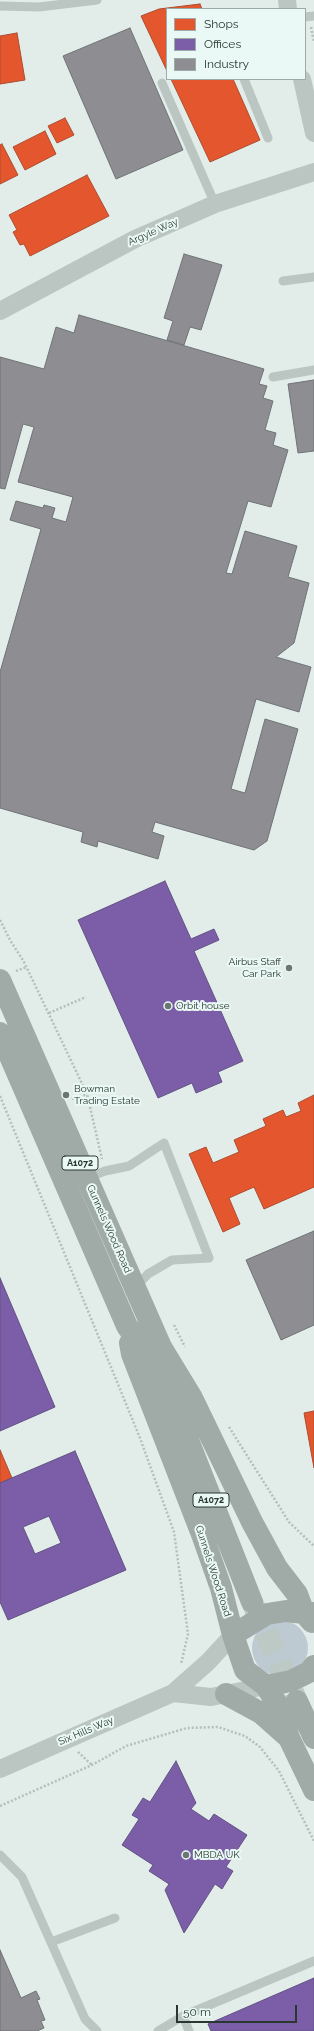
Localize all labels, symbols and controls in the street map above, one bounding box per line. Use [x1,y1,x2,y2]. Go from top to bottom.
legend [166,8,306,80]
text: Shops [204,17,239,31]
text: Offices [204,37,241,51]
text: Industry [204,57,249,71]
street label: Argyle Way [126,216,180,248]
place label: Airbus Staff Car Park [228,956,281,980]
marker: Airbus Staff Car Park [284,963,294,973]
place label: Orbit house [176,1000,230,1012]
marker: Orbit house [163,1001,173,1011]
place label: Bowman Trading Estate [74,1083,140,1106]
marker: Bowman Trading Estate [61,1090,71,1100]
road number: A1072 [62,1156,98,1170]
street label: Gunnels Wood Road [84,1183,134,1275]
road number: A1072 [193,1493,229,1507]
street label: Gunnels Wood Road [193,1524,233,1618]
street label: Six Hills Way [57,1714,115,1748]
place label: MBDA UK [194,1849,240,1861]
marker: MBDA UK [181,1850,191,1860]
scale bar [178,1997,299,2023]
text: 50 m [183,2005,211,2019]

